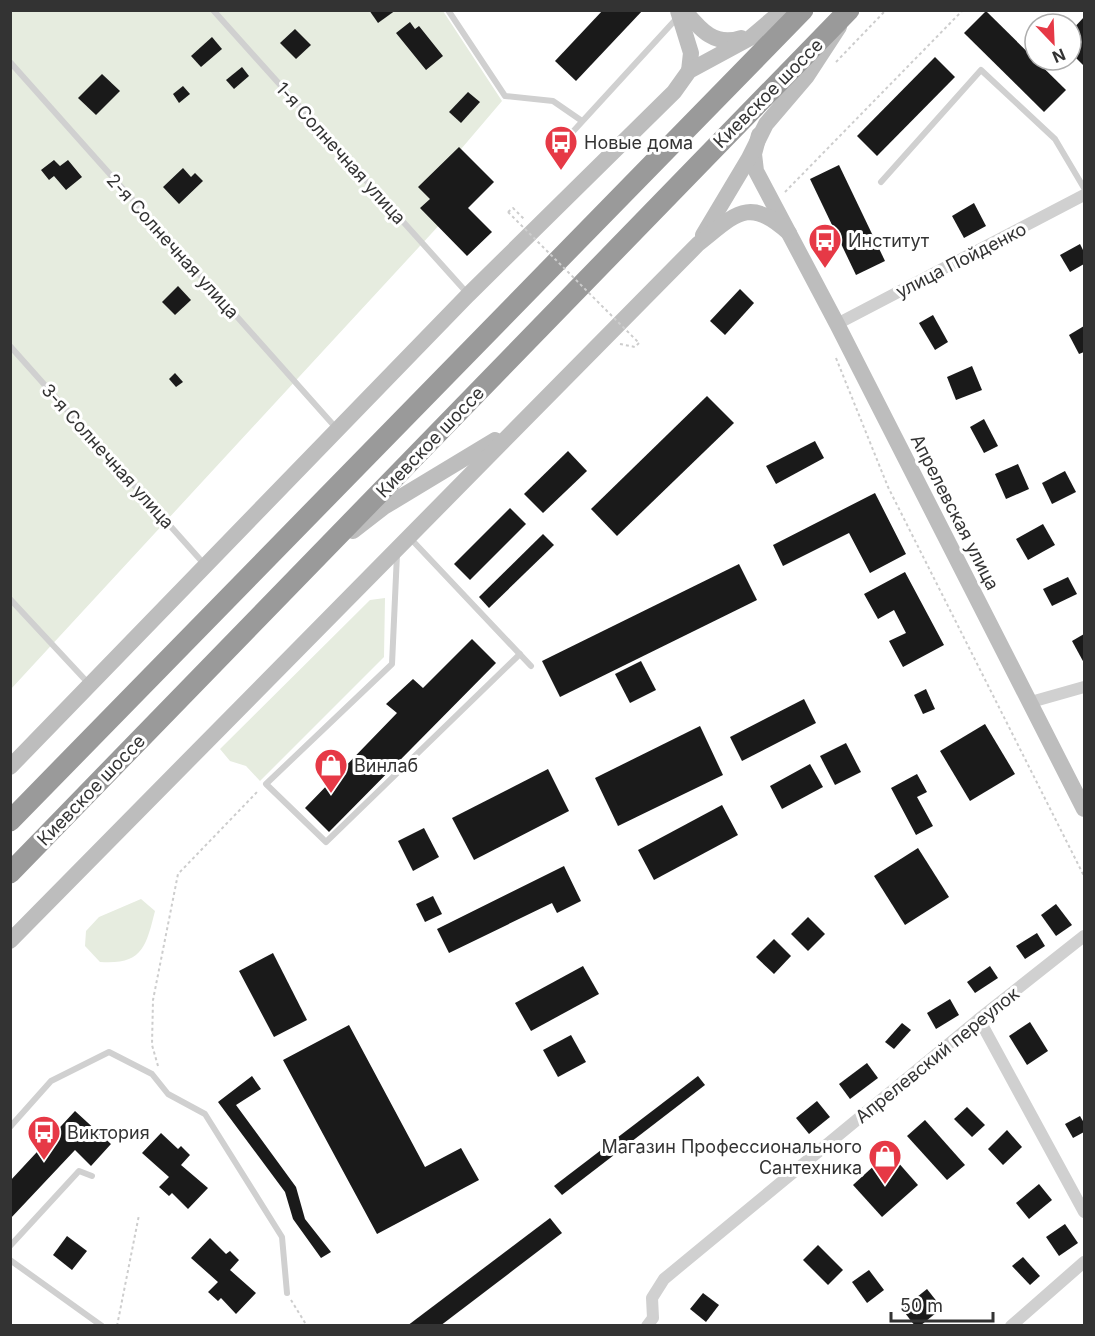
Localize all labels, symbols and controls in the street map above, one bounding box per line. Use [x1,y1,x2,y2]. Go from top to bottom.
north arrow [1023,12,1083,72]
street label: Киевское шоссе [709,34,827,152]
text: N [1049,44,1068,67]
street label: 1-я Солнечная улица [272,78,410,228]
bus stop icon: Новые дома [543,124,579,171]
place label: Новые дома [584,132,693,153]
street label: 2-я Солнечная улица [103,169,243,323]
street label: улица Пойденко [892,218,1030,302]
bus stop icon: Институт [807,222,843,269]
place label: Институт [848,230,930,251]
street label: 3-я Солнечная улица [38,379,178,533]
street label: Киевское шоссе [372,382,488,502]
street label: Апрелевская улица [907,431,1003,593]
street label: Киевское шоссе [33,730,149,850]
shop icon: Винлаб [313,747,349,794]
place label: Винлаб [354,755,418,776]
street label: Апрелевский переулок [851,982,1023,1127]
bus stop icon: Виктория [26,1114,62,1161]
place label: Виктория [67,1122,150,1143]
place label: Магазин Профессионального Сантехника [601,1136,862,1178]
shop icon: Магазин Профессионального Сантехника [867,1138,903,1185]
scale bar [891,1285,993,1323]
text: 50 m [900,1295,943,1316]

